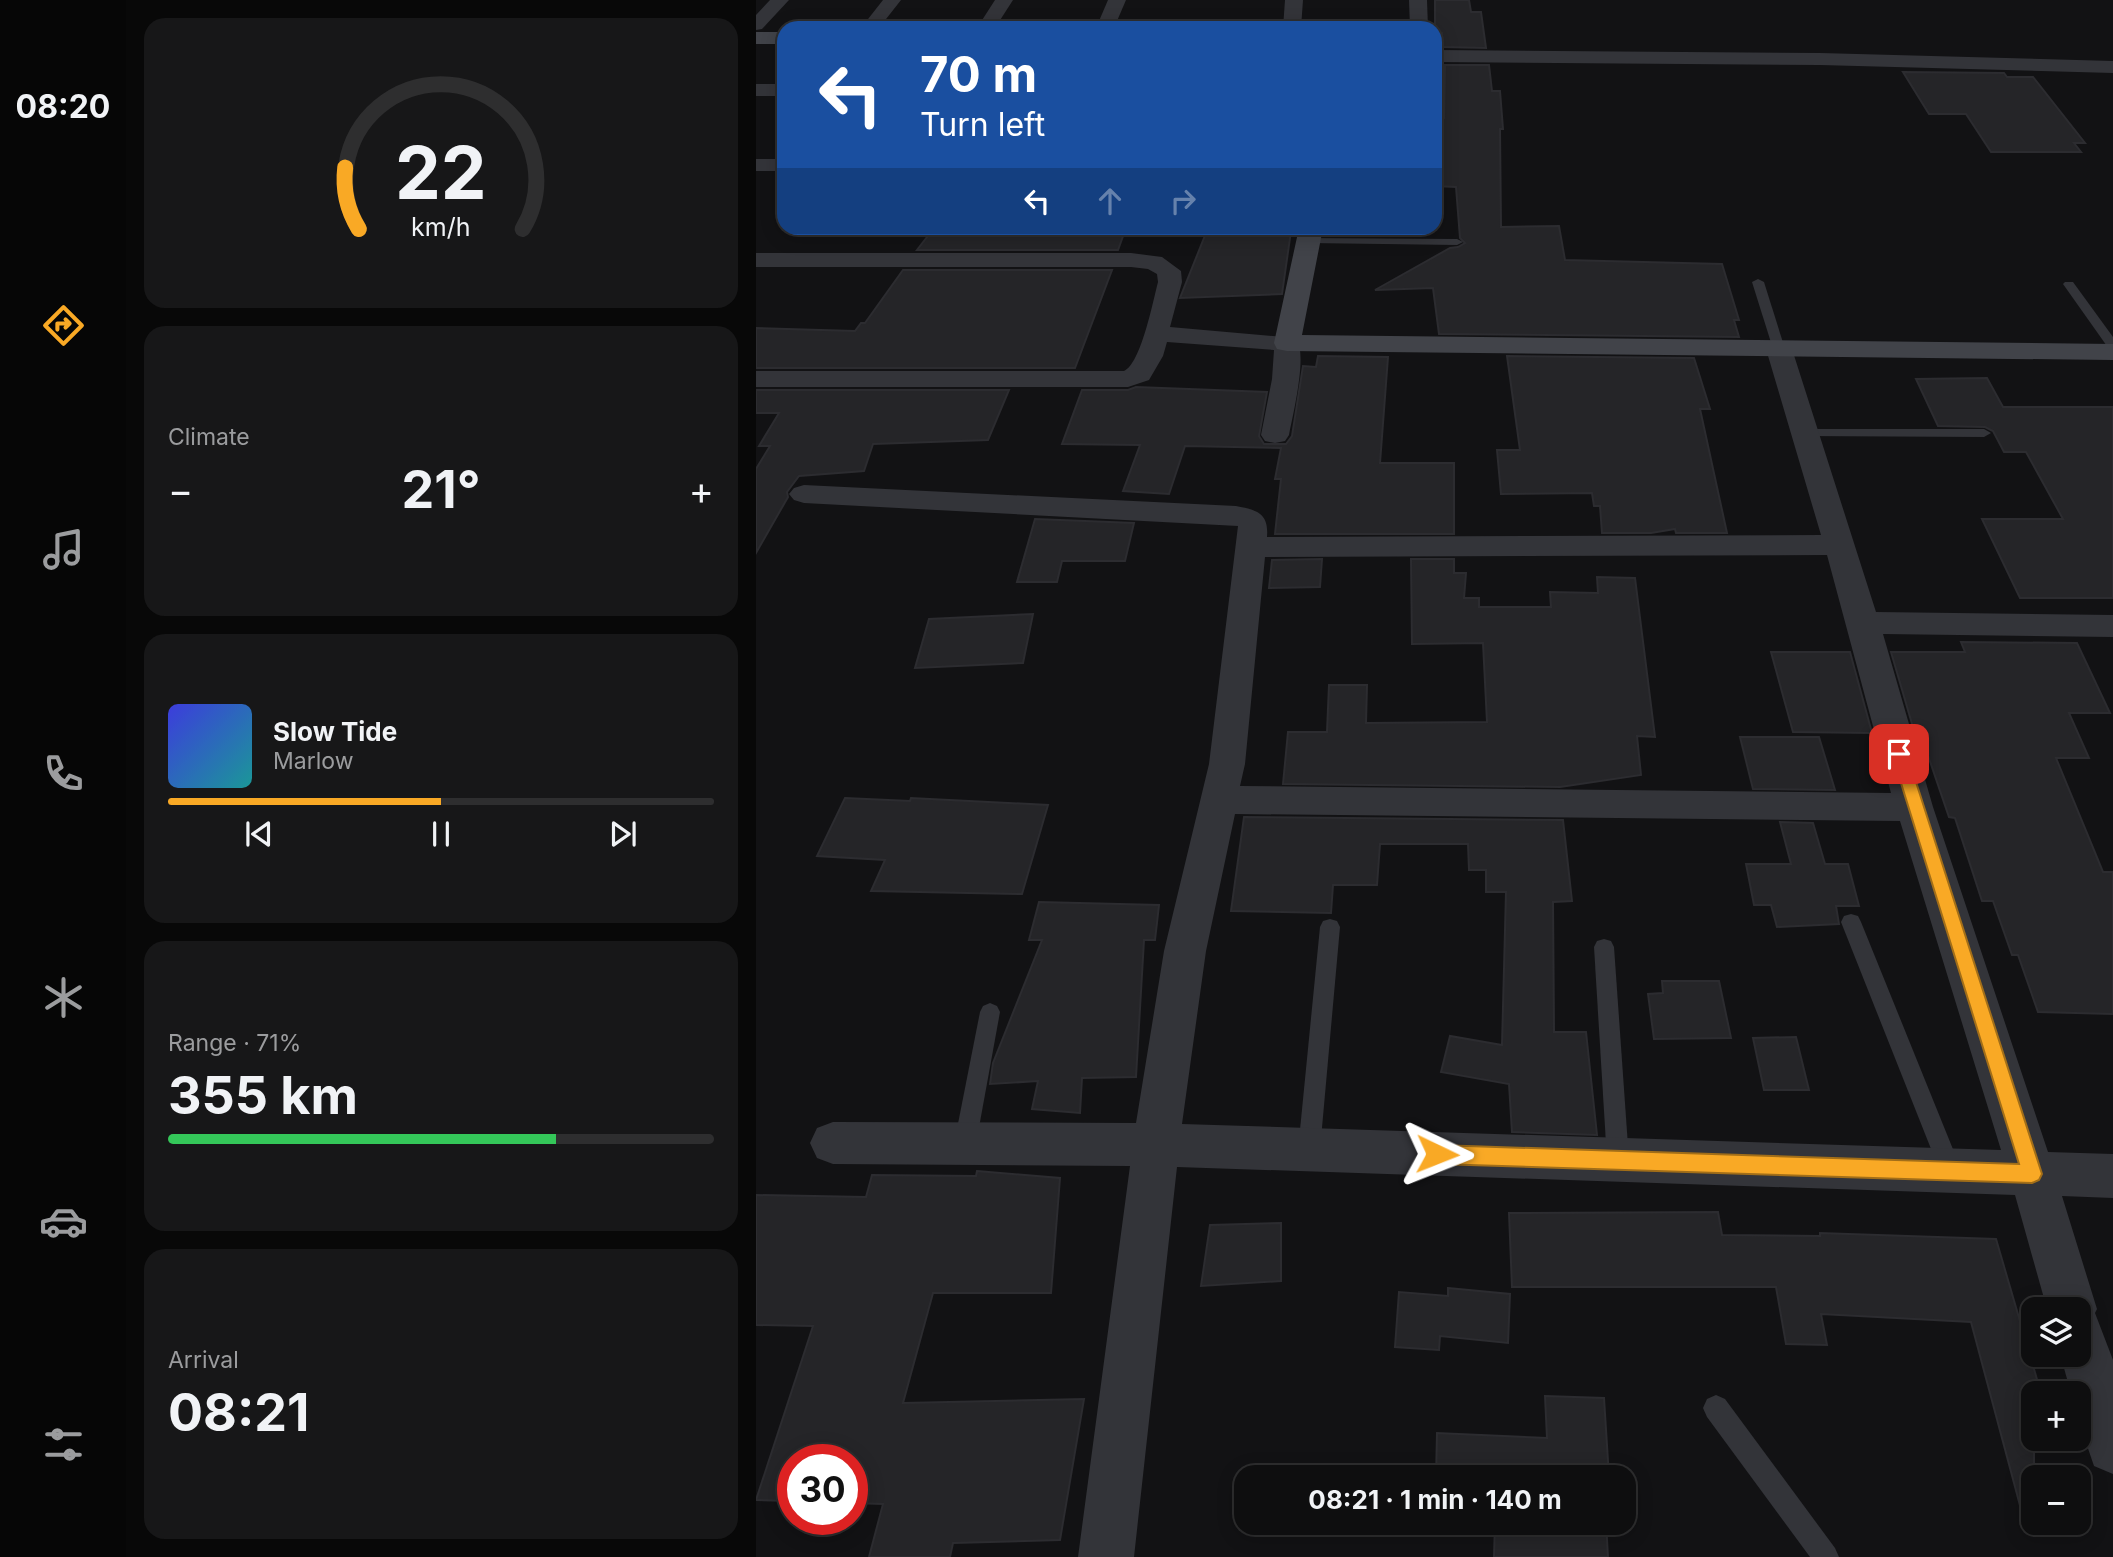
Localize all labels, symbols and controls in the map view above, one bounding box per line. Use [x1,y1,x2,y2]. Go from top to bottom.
text: 70 m [920,45,1037,104]
icon: left [805,49,896,140]
text: 08:20 [16,87,110,126]
text: Turn left [920,105,1045,144]
text: 22 [395,128,487,217]
icon: left [1018,182,1056,220]
icon: ahead [1091,182,1129,220]
icon: right [1164,182,1202,220]
text: km/h [411,212,471,242]
icon: directions [39,301,88,350]
text: Climate [168,423,250,451]
text: 21° [401,458,481,521]
text: − [168,467,193,513]
text: + [689,467,714,513]
icon: music [39,525,88,574]
text: Slow Tide [273,716,397,747]
pin [1869,724,1929,784]
icon: arrive [1880,735,1918,773]
text: Marlow [273,747,353,775]
icon: phone [39,749,88,798]
icon: previous [240,815,278,853]
icon: pause [422,815,460,853]
icon: next [604,815,642,853]
icon: climate [39,973,88,1022]
text: Range · 71% [168,1029,301,1057]
text: 355 km [168,1064,358,1127]
position arrow [1400,1117,1474,1191]
icon: car [39,1197,88,1246]
map controls [2021,1297,2091,1535]
button: layers [2021,1297,2091,1367]
text: Arrival [168,1346,239,1374]
text: 08:21 [168,1381,309,1444]
button: + [2021,1381,2091,1451]
icon: filters [39,1420,88,1469]
speed limit sign: 30 [777,1444,868,1535]
button: − [2021,1465,2091,1535]
text: 08:21 · 1 min · 140 m [1308,1484,1562,1515]

